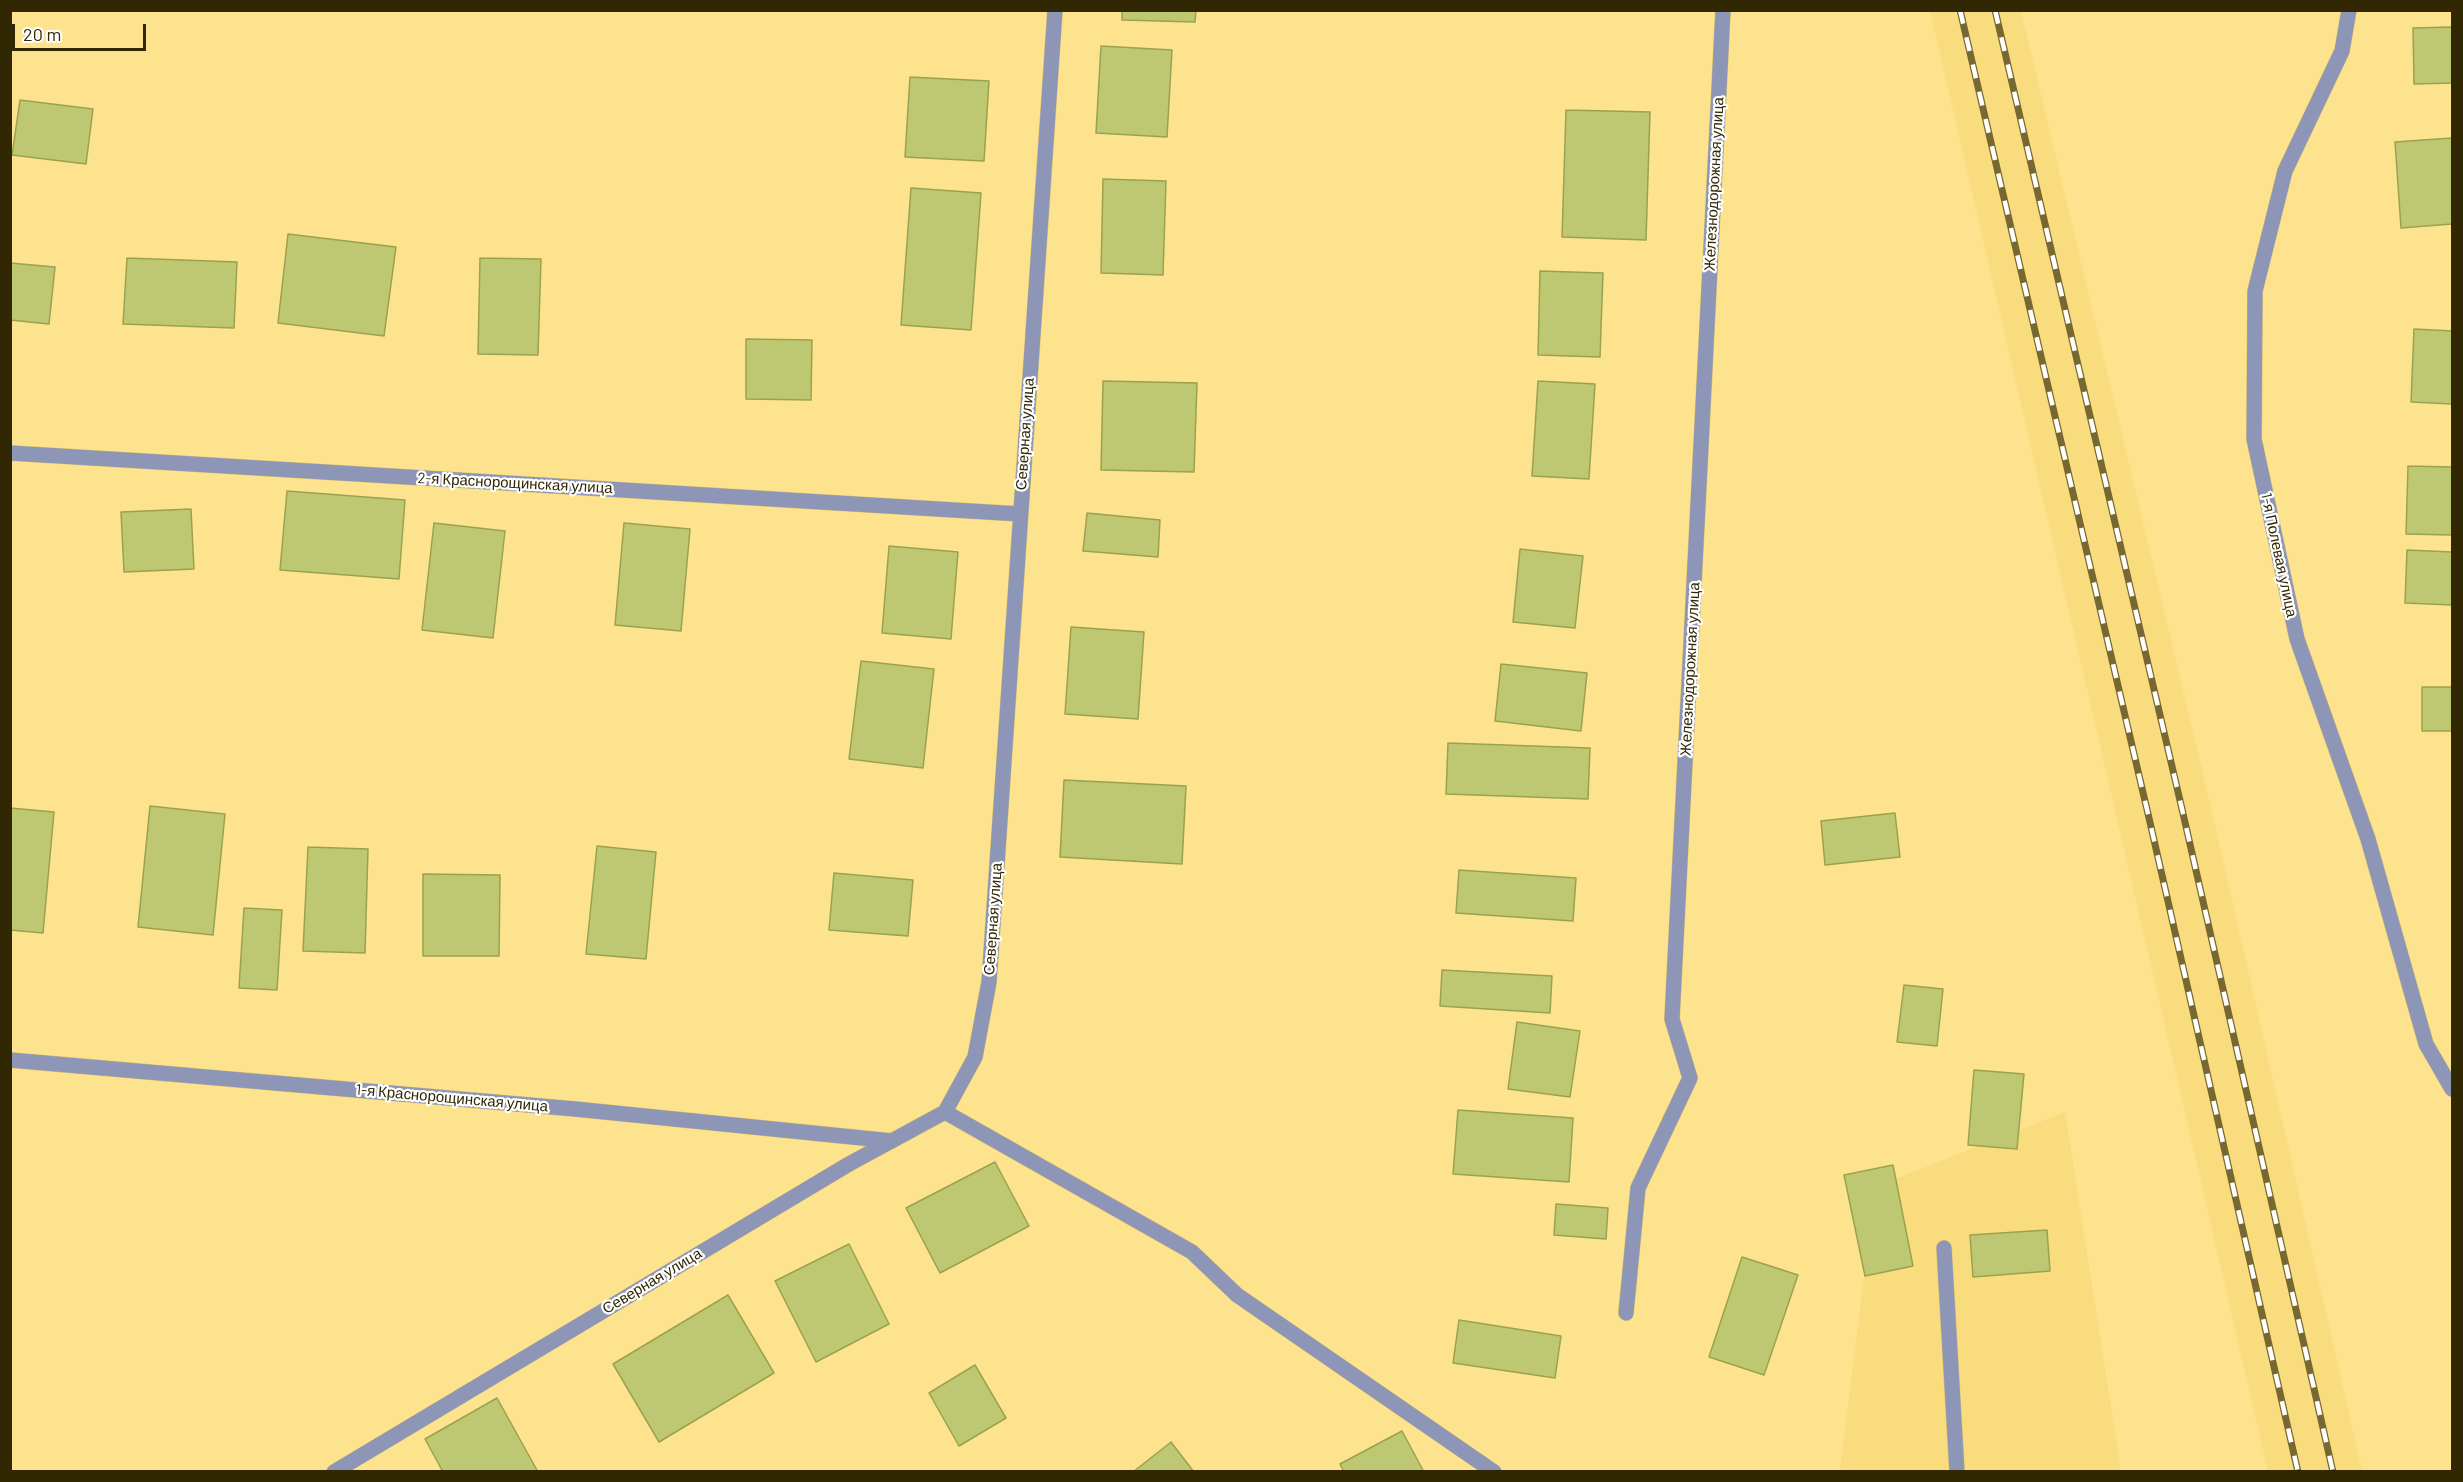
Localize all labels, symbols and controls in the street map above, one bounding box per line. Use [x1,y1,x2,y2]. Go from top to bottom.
scale bar [15,12,148,50]
text: 20 m [23,23,61,45]
street label: Железнодорожная улица [1700,97,1728,271]
street label: Северная улица [1012,377,1038,491]
street label: 2-я Краснорощинская улица [417,469,613,497]
street label: 1-я Полевая улица [2257,491,2301,619]
street label: Железнодорожная улица [1676,582,1704,756]
street label: Северная улица [980,862,1006,976]
street label: 1-я Краснорощинская улица [355,1081,549,1115]
street label: Северная улица [599,1244,705,1318]

